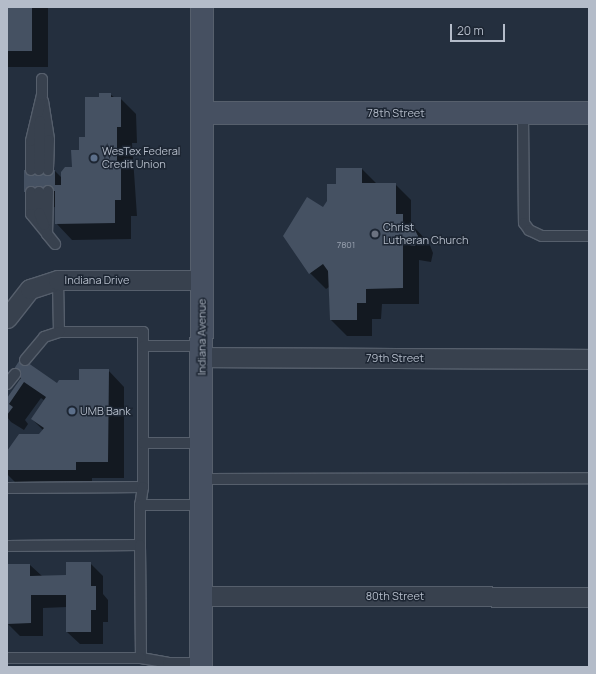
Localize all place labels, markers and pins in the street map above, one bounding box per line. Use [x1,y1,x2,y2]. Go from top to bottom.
place label: WesTex Federal Credit Union [102,145,180,171]
marker: WesTex Federal Credit Union [89,153,99,163]
place label: Christ Lutheran Church [383,221,469,247]
marker: Christ Lutheran Church [370,229,380,239]
place label: UMB Bank [80,404,131,418]
marker: UMB Bank [67,406,77,416]

